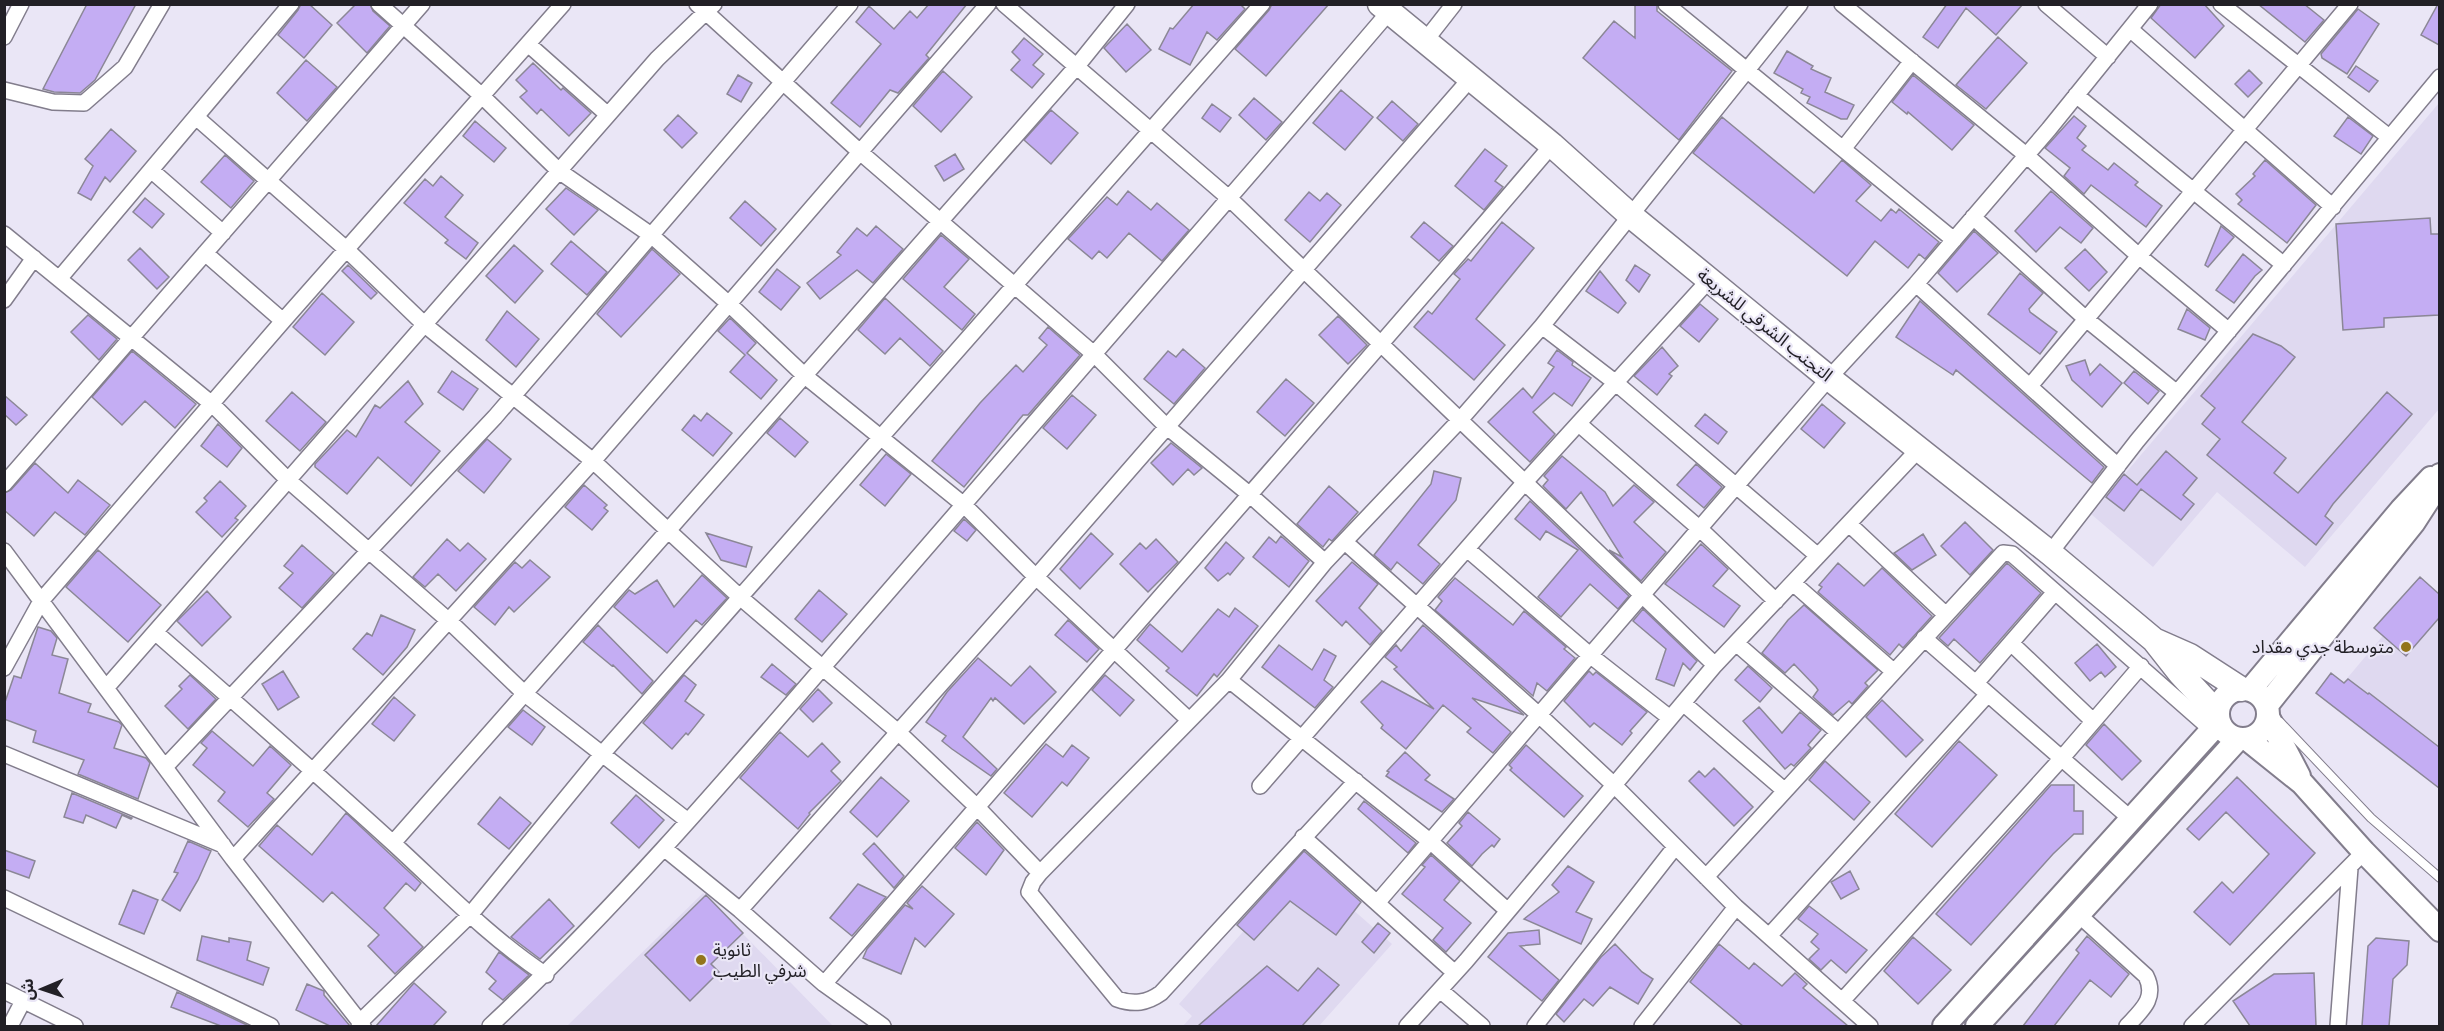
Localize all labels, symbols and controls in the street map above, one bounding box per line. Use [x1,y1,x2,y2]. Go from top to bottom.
street label: التجنب الشرقي للشريعة [1691,263,1838,388]
place label: متوسطة جدي مقداد [2252,635,2394,660]
marker: متوسطة جدي مقداد [2399,640,2413,654]
place label: ثانوية شرفي الطيب [713,938,807,984]
marker: ثانوية شرفي الطيب [694,953,708,967]
north arrow [12,959,72,1019]
text: ش [17,978,37,1001]

